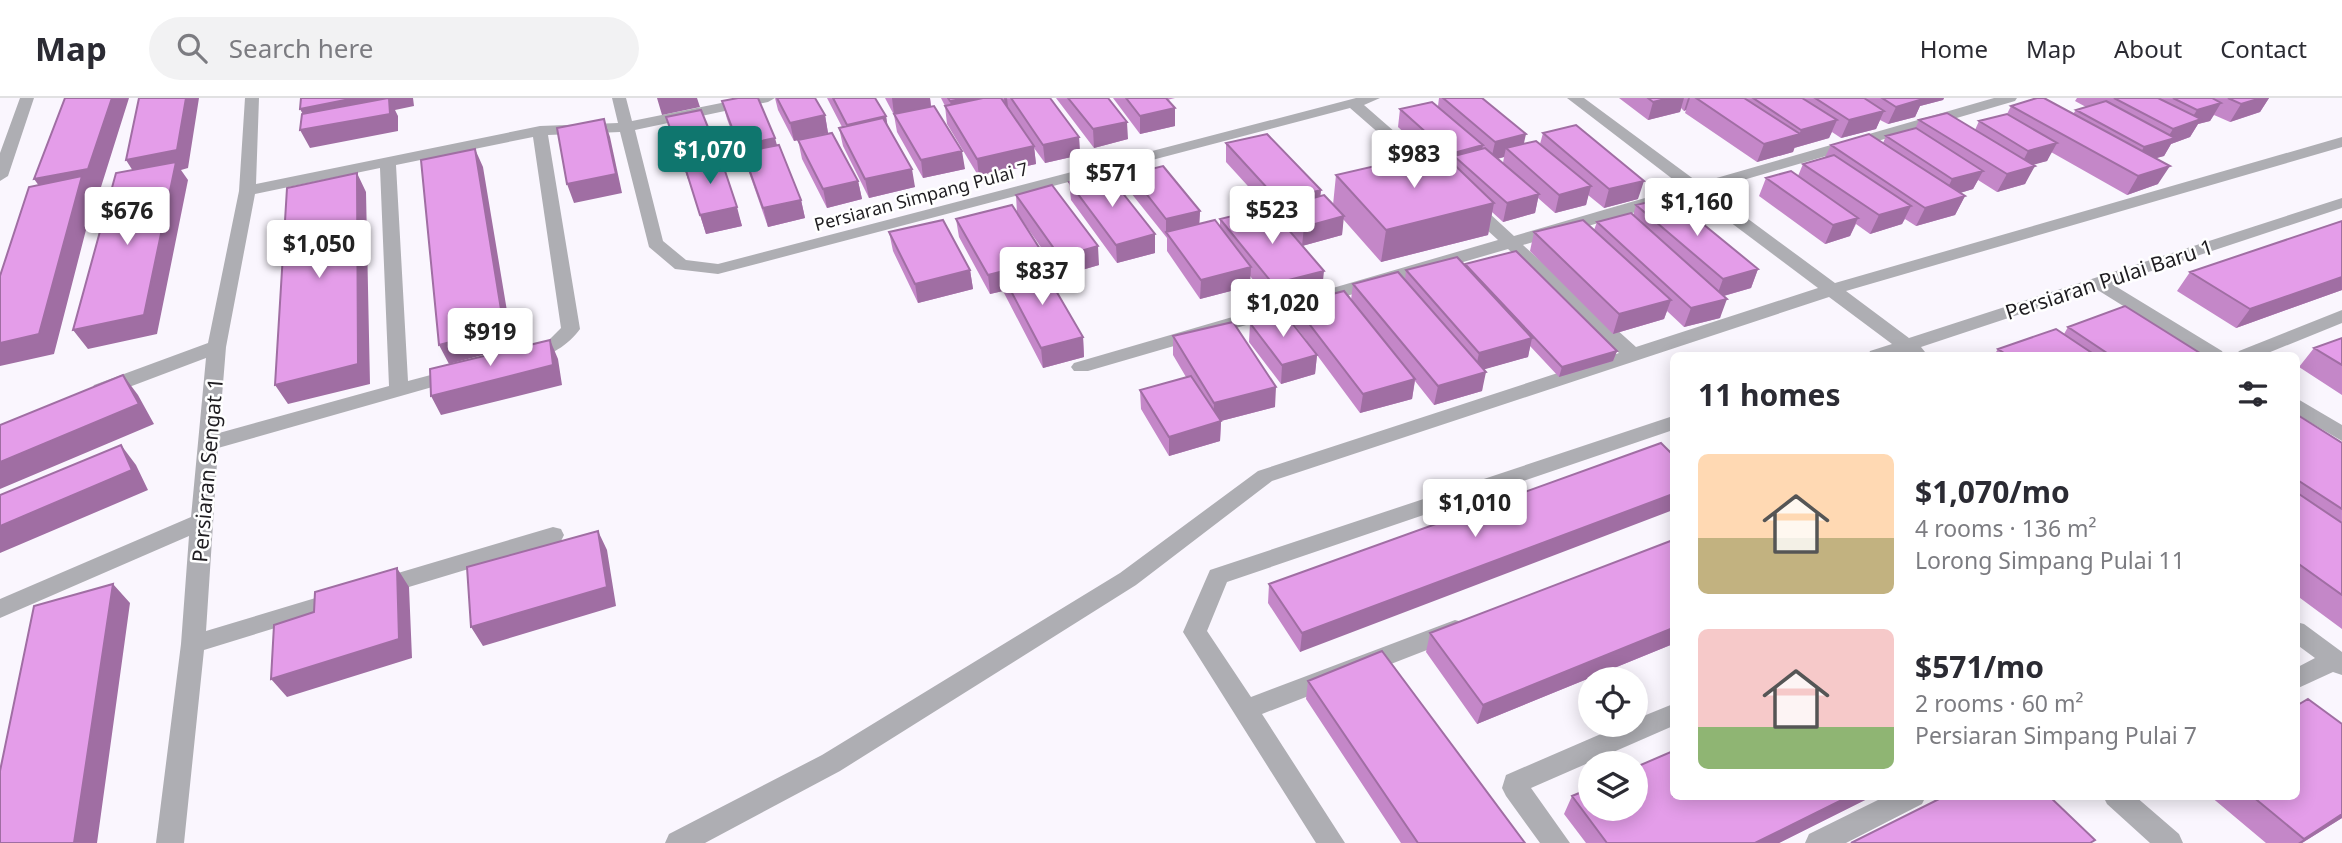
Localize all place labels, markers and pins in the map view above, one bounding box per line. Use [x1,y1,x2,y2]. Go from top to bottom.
pin: $1,070 [653,126,767,186]
pin: $983 [1373,130,1455,190]
pin: $571 [1071,150,1153,209]
pin: $1,160 [1640,178,1754,238]
pin: $523 [1231,186,1313,246]
pin: $676 [86,188,168,247]
pin: $1,050 [262,220,376,280]
pin: $837 [1001,248,1083,307]
pin: $1,020 [1226,280,1340,339]
pin: $919 [449,308,531,368]
pin: $1,010 [1418,480,1532,539]

